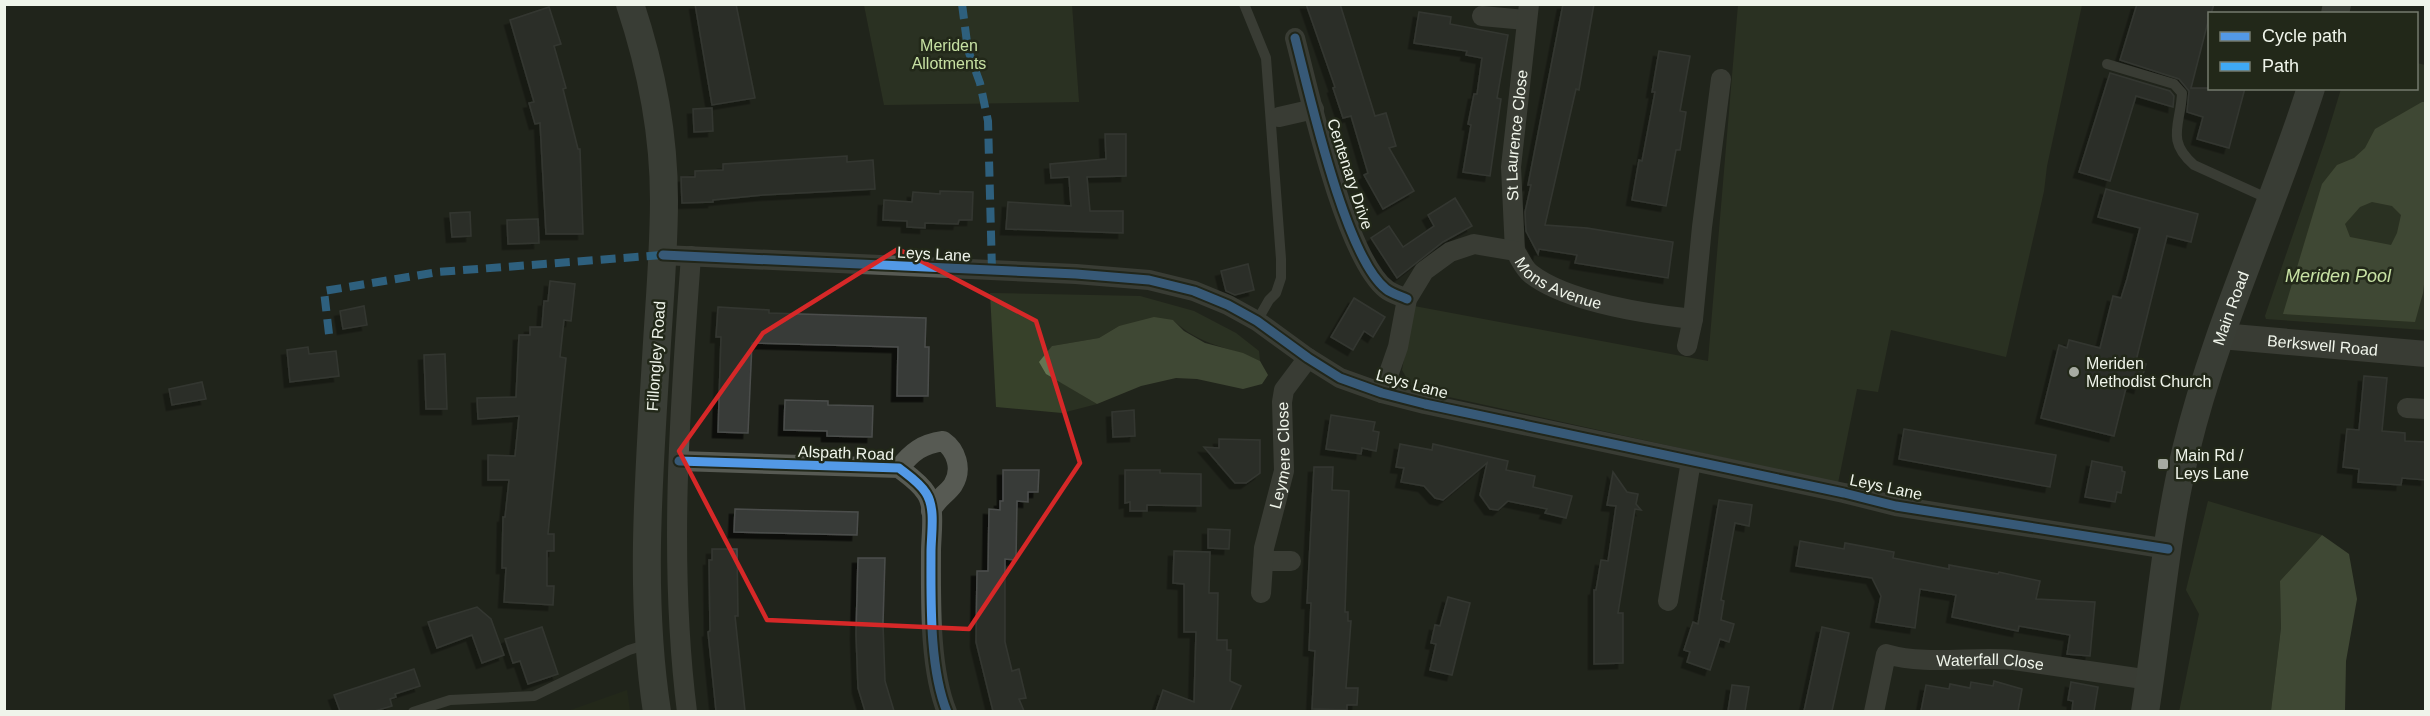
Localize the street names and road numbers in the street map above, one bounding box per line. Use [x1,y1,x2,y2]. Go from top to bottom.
street label: St Laurence Close [1502,69,1530,201]
street label: Centenary Drive [1324,116,1376,232]
street label: Leys Lane [897,244,971,264]
street label: Mons Avenue [1512,254,1604,312]
street label: Main Road [2209,269,2252,347]
street label: Fillongley Road [644,300,668,412]
street label: Berkswell Road [2266,332,2379,358]
street label: Leys Lane [1374,366,1450,402]
street label: Leymere Close [1266,402,1292,510]
street label: Alspath Road [798,443,894,463]
street label: Leys Lane [1848,471,1924,503]
street label: Waterfall Close [1936,650,2045,673]

